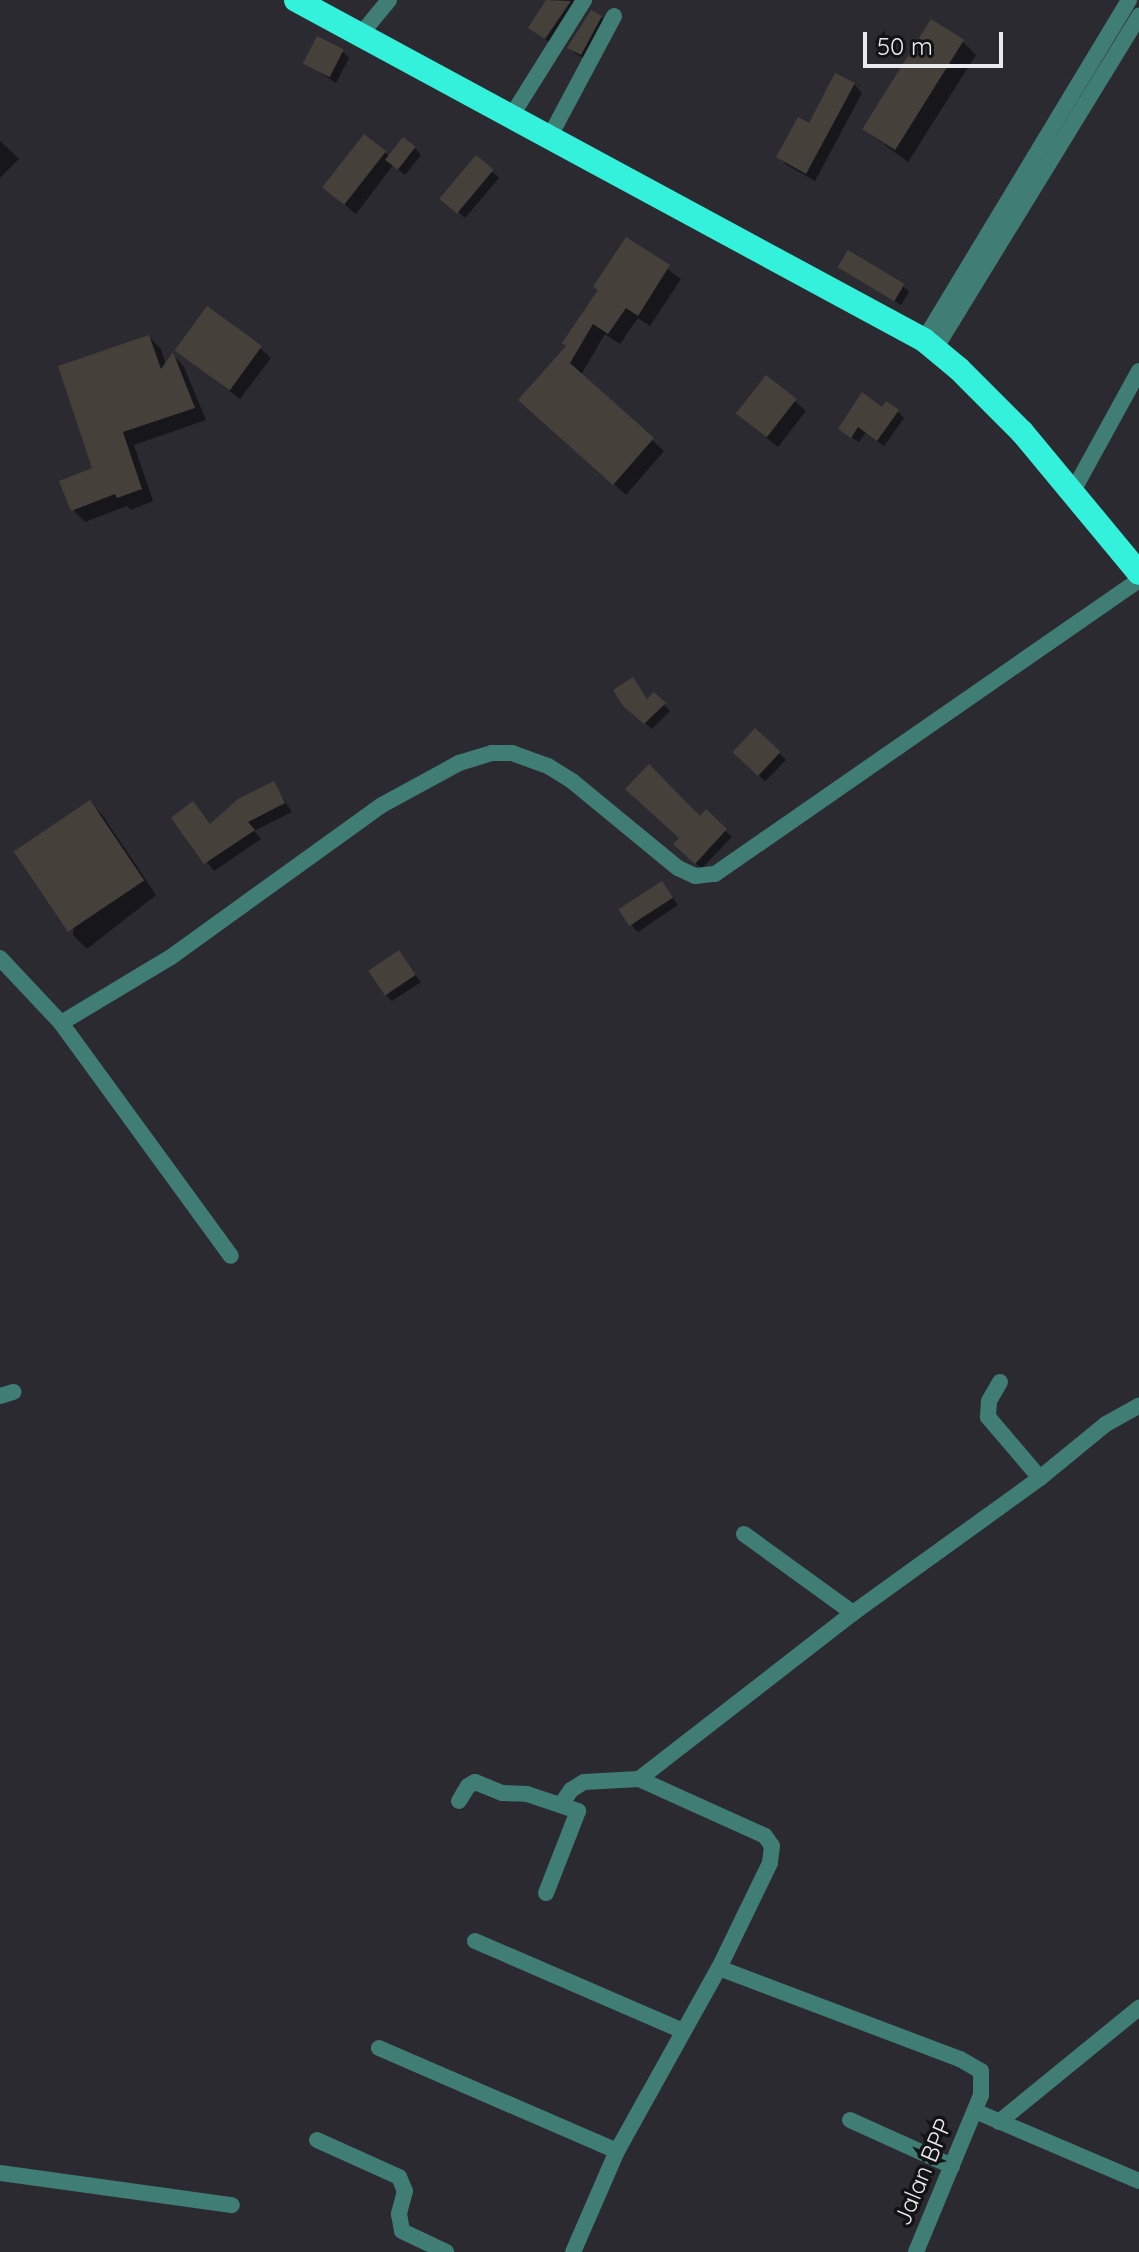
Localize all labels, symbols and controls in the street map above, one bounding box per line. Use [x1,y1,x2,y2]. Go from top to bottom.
scale bar [867,16,1007,66]
text: 50 m [877,31,933,61]
street label: Jalan BPP [888,2114,958,2230]

